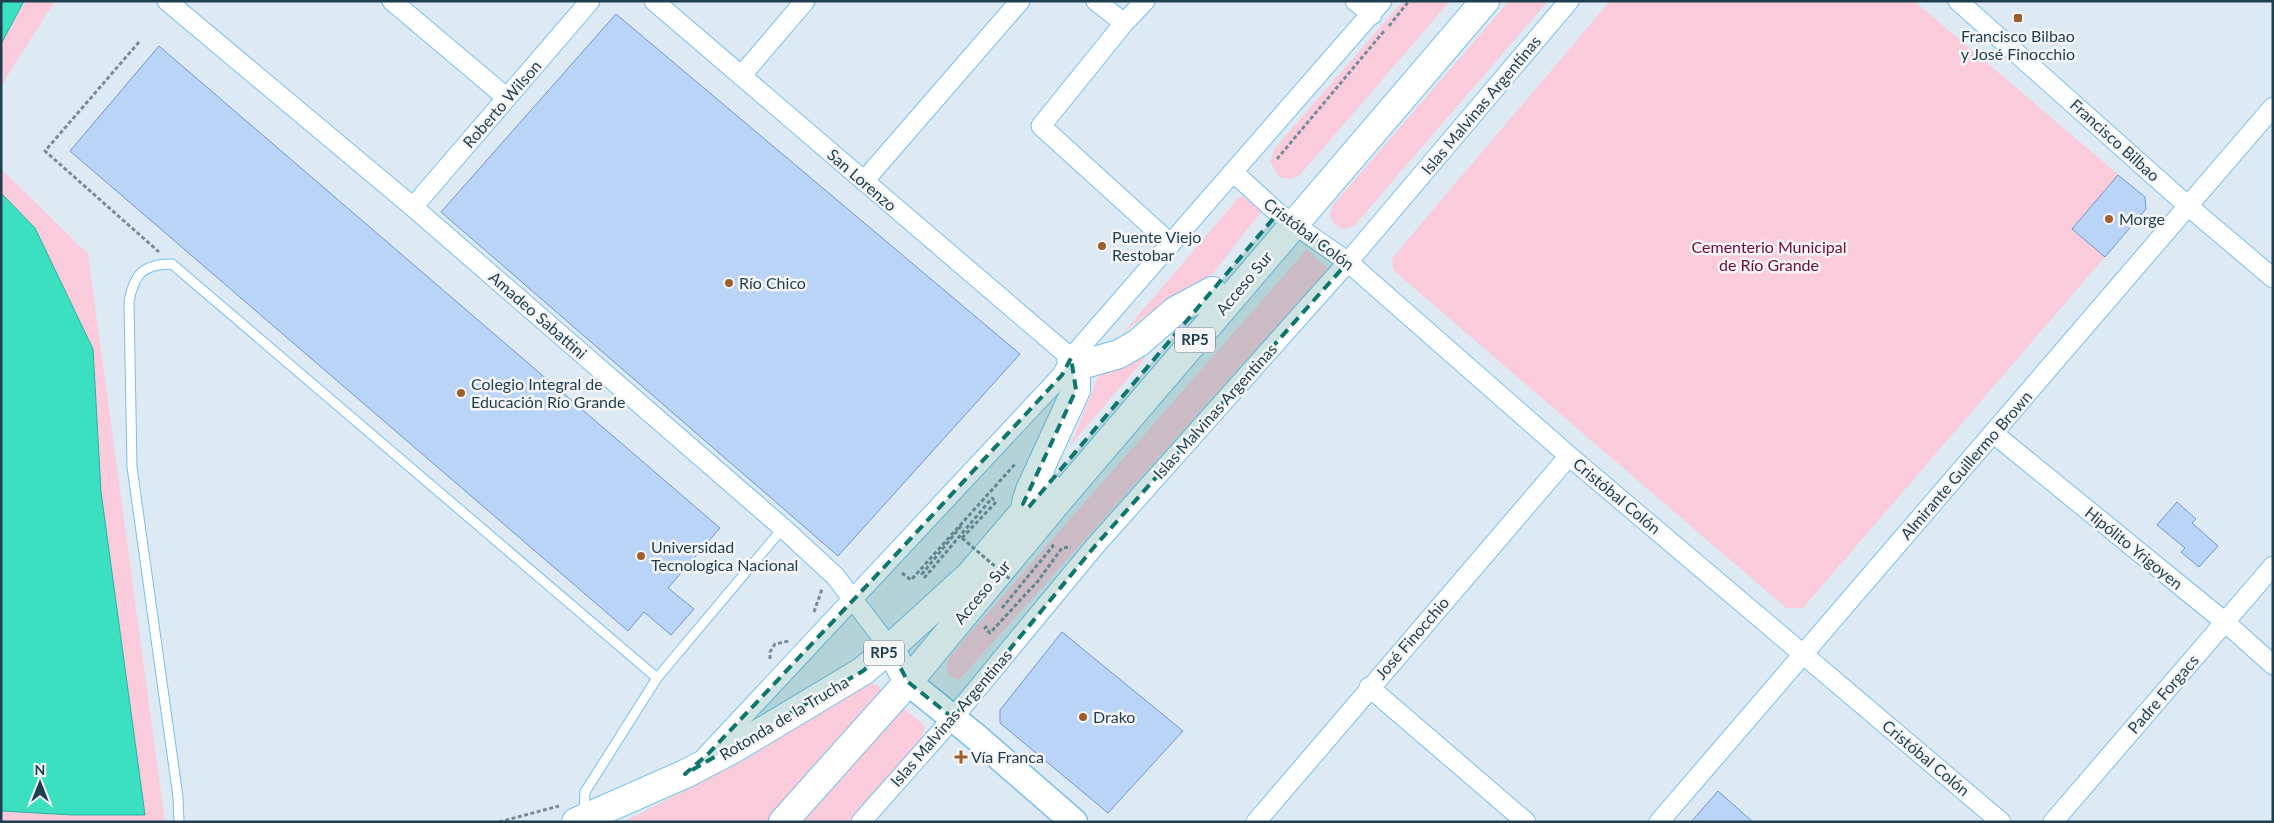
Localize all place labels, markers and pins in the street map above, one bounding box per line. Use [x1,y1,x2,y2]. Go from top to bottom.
marker: Francisco Bilbao y José Finocchio [2012,12,2024,24]
place label: Francisco Bilbao y José Finocchio [1961,26,2075,63]
place label: Morge [2119,209,2165,228]
marker: Morge [2103,213,2115,225]
place label: Puente Viejo Restobar [1112,227,1201,264]
marker: Puente Viejo Restobar [1096,240,1108,252]
place label: Río Chico [739,273,806,292]
marker: Río Chico [723,277,735,289]
place label: Colegio Integral de Educación Río Grande [471,374,625,411]
marker: Colegio Integral de Educación Río Grande [455,387,467,399]
place label: Universidad Tecnologica Nacional [651,537,798,574]
marker: Universidad Tecnologica Nacional [635,550,647,562]
place label: Drako [1093,707,1135,726]
marker: Drako [1077,711,1089,723]
place label: Vía Franca [971,747,1044,766]
marker: Vía Franca [955,751,967,763]

